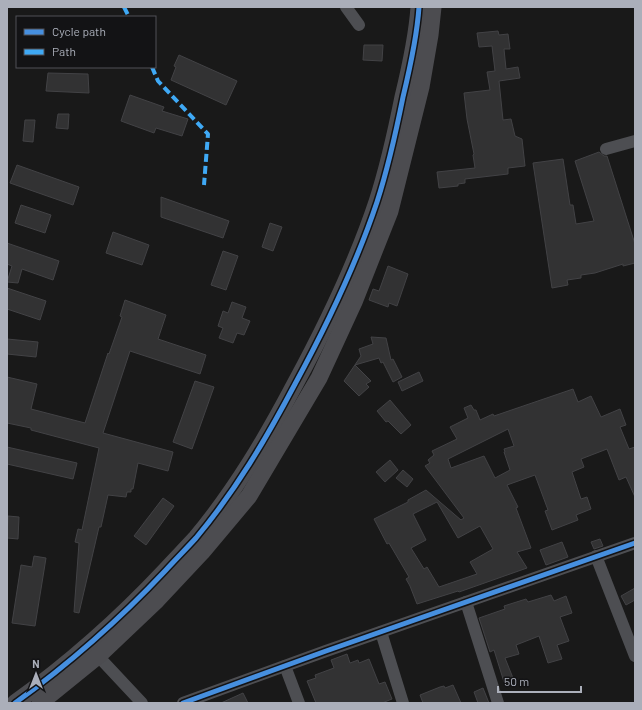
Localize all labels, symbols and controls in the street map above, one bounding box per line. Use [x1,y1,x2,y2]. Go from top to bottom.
legend [16,16,156,68]
text: Cycle path [52,24,106,38]
text: Path [52,44,76,58]
north arrow [16,654,56,694]
text: N [32,657,40,670]
scale bar [498,668,581,694]
text: 50 m [504,674,529,688]

